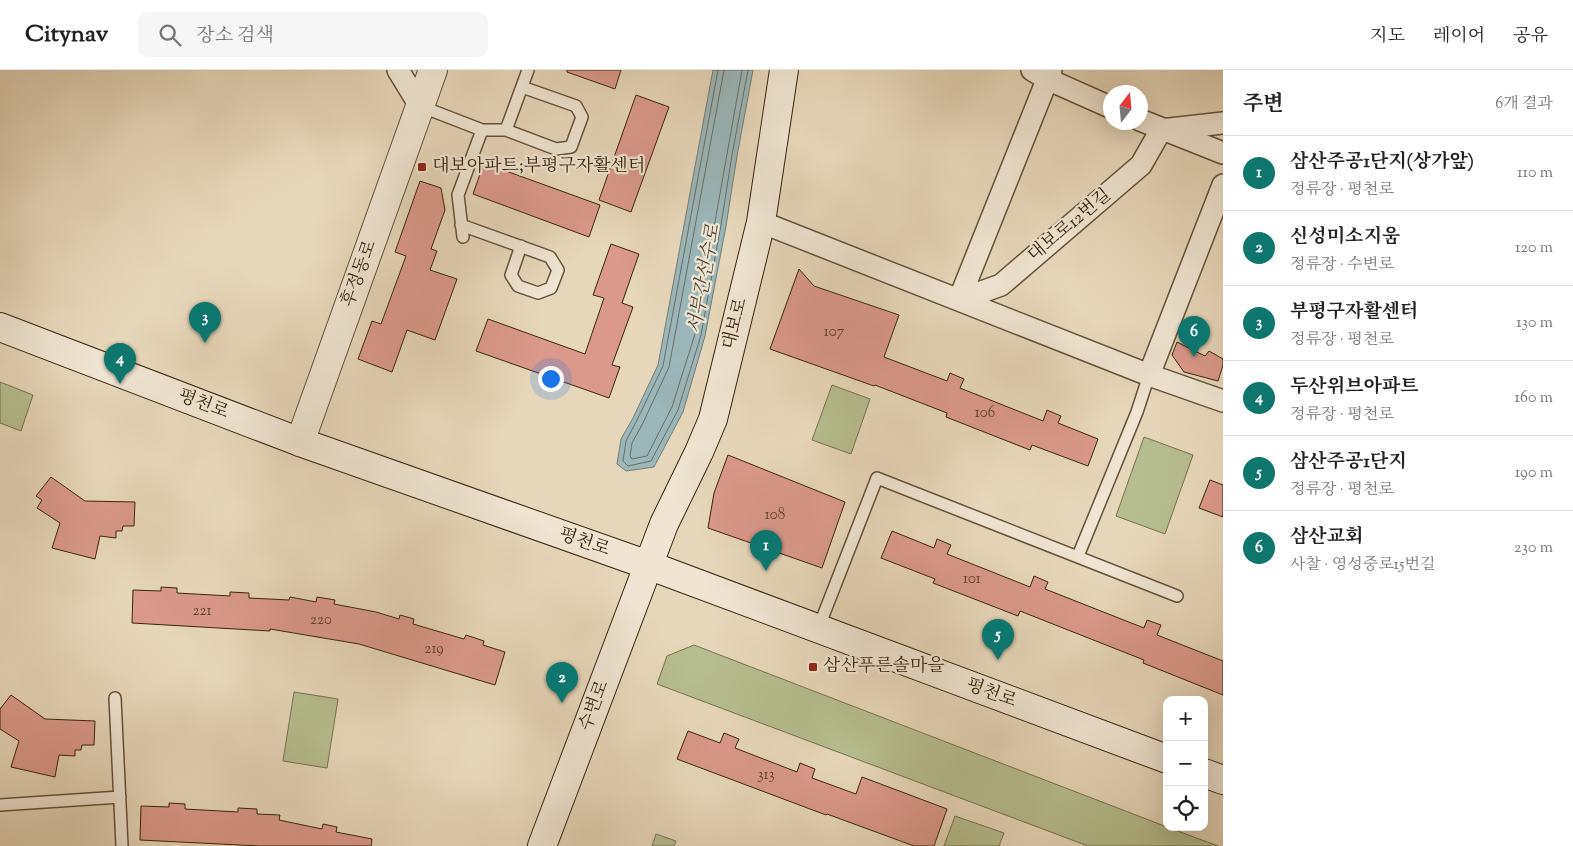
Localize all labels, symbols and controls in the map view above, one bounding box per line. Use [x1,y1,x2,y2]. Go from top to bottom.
search box [138,12,488,57]
text: Citynav [25,18,108,52]
icon: search [156,21,184,49]
text: 장소 검색 [196,23,274,50]
text: 지도 [1370,24,1405,50]
text: 레이어 [1433,24,1485,50]
text: 공유 [1513,24,1548,50]
north arrow [1103,85,1148,130]
text: 주변 [1243,90,1284,120]
text: 6개 결과 [1495,93,1553,116]
text: 삼산주공1단지(상가앞) [1290,149,1474,176]
place label: 대보아파트;부평구자활센터 [432,154,645,180]
marker: 대보아파트;부평구자활센터 [416,161,428,173]
text: 1 [1256,162,1262,185]
text: 110 m [1517,162,1553,185]
text: 정류장 · 평천로 [1290,179,1394,202]
street label: 대보로12번길 [1023,183,1117,269]
water label: 서부간선수로 [682,222,728,336]
text: 신성미소지움 [1290,224,1400,251]
street label: 후정동로 [336,237,384,311]
text: 2 [1255,237,1263,260]
text: 120 m [1515,237,1553,260]
text: 정류장 · 수변로 [1290,254,1394,277]
street label: 대보로 [717,296,755,352]
text: 부평구자활센터 [1290,299,1418,326]
pin: 3 [189,302,221,343]
text: 3 [1256,312,1262,335]
text: 130 m [1516,312,1553,335]
pin: 6 [1178,316,1210,357]
house number: 107 [824,322,845,343]
text: 정류장 · 평천로 [1290,329,1394,352]
pin: 4 [104,343,136,384]
your location [538,366,564,392]
text: 두산위브아파트 [1290,374,1418,401]
street label: 평천로 [174,384,232,426]
text: 4 [1255,387,1263,410]
text: 160 m [1515,387,1553,410]
house number: 106 [975,403,995,424]
text: 정류장 · 평천로 [1290,404,1394,427]
text: 삼산주공1단지 [1290,449,1407,476]
text: 5 [1256,462,1262,485]
text: 190 m [1515,462,1553,485]
text: 정류장 · 평천로 [1290,479,1394,502]
house number: 108 [765,505,785,526]
street label: 평천로 [555,522,613,564]
text: 삼산교회 [1290,524,1363,551]
pin: 1 [750,530,782,571]
text: 6 [1255,537,1263,560]
text: 230 m [1514,537,1553,560]
text: 사찰 · 영성중로15번길 [1290,554,1435,577]
house number: 101 [963,569,981,590]
house number: 221 [192,601,212,622]
house number: 220 [310,610,332,631]
pin: 5 [982,619,1014,660]
house number: 219 [424,639,444,660]
place label: 삼산푸른솔마을 [823,654,945,680]
marker: 삼산푸른솔마을 [807,661,819,673]
pin: 2 [546,662,578,703]
street label: 평천로 [962,673,1020,715]
street label: 수변로 [574,677,616,735]
map controls [1163,696,1208,831]
button: + [1163,696,1208,741]
button: − [1163,741,1208,786]
house number: 313 [757,765,775,786]
button: locate [1163,786,1208,831]

